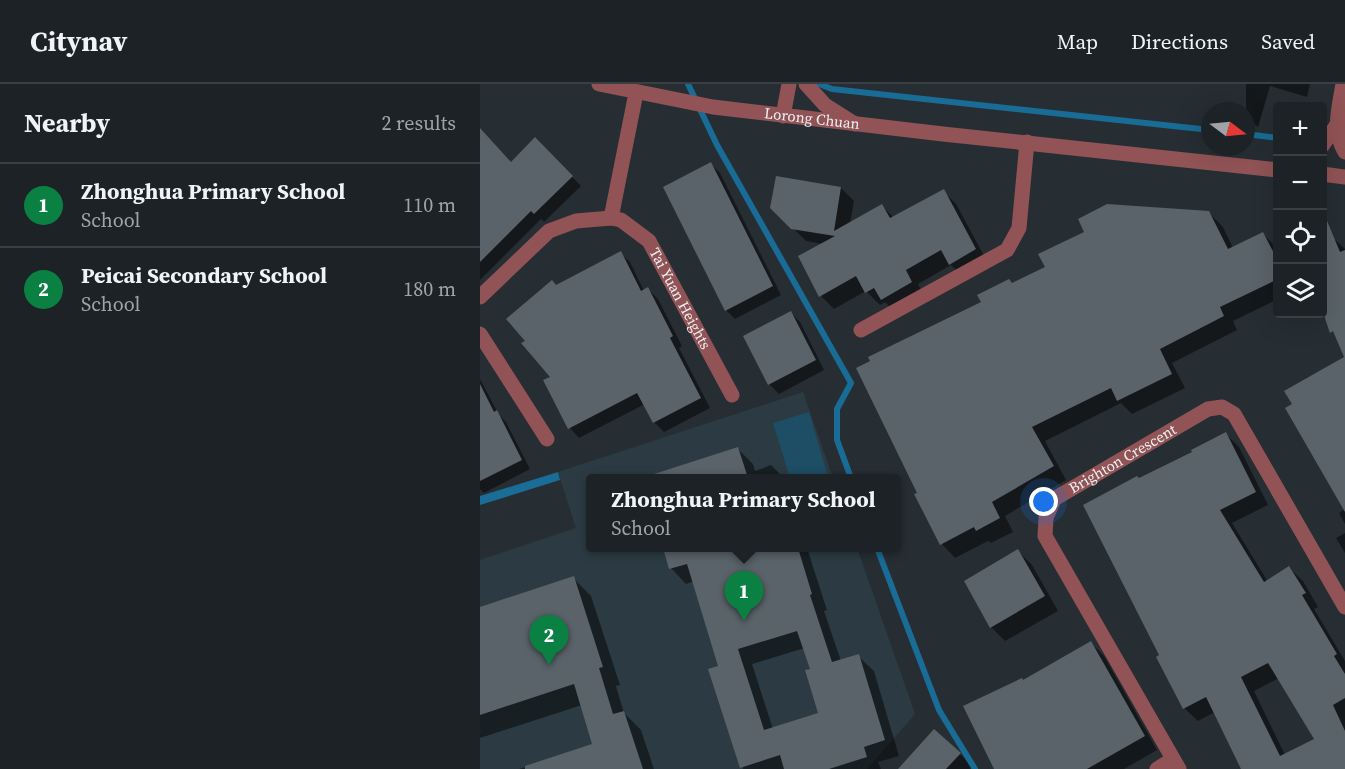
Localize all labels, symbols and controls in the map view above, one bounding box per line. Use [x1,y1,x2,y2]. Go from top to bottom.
text: Citynav [30,22,127,60]
text: Map [1057,27,1098,56]
text: Directions [1131,27,1228,56]
text: Saved [1261,27,1315,56]
street label: Lorong Chuan [763,102,861,134]
north arrow [1201,102,1255,156]
map controls [1273,102,1327,318]
button: + [1273,102,1327,156]
text: Nearby [24,105,110,141]
text: 2 results [381,109,456,137]
button: − [1273,156,1327,210]
text: Zhonghua Primary School [81,176,345,206]
text: 1 [38,191,49,219]
text: 110 m [403,191,456,219]
text: School [81,206,141,234]
button: locate [1273,210,1327,264]
street label: Tai Yuan Heights [645,244,716,353]
text: Peicai Secondary School [81,260,327,290]
button: layers [1273,264,1327,318]
text: 2 [38,275,49,303]
text: 180 m [403,275,456,303]
text: School [81,290,141,318]
street label: Brighton Crescent [1065,419,1180,498]
popup [586,474,901,552]
text: Zhonghua Primary School [611,484,876,514]
your location [1029,487,1058,516]
text: School [611,514,671,542]
pin: 1 [724,572,764,621]
pin: 2 [530,616,568,665]

